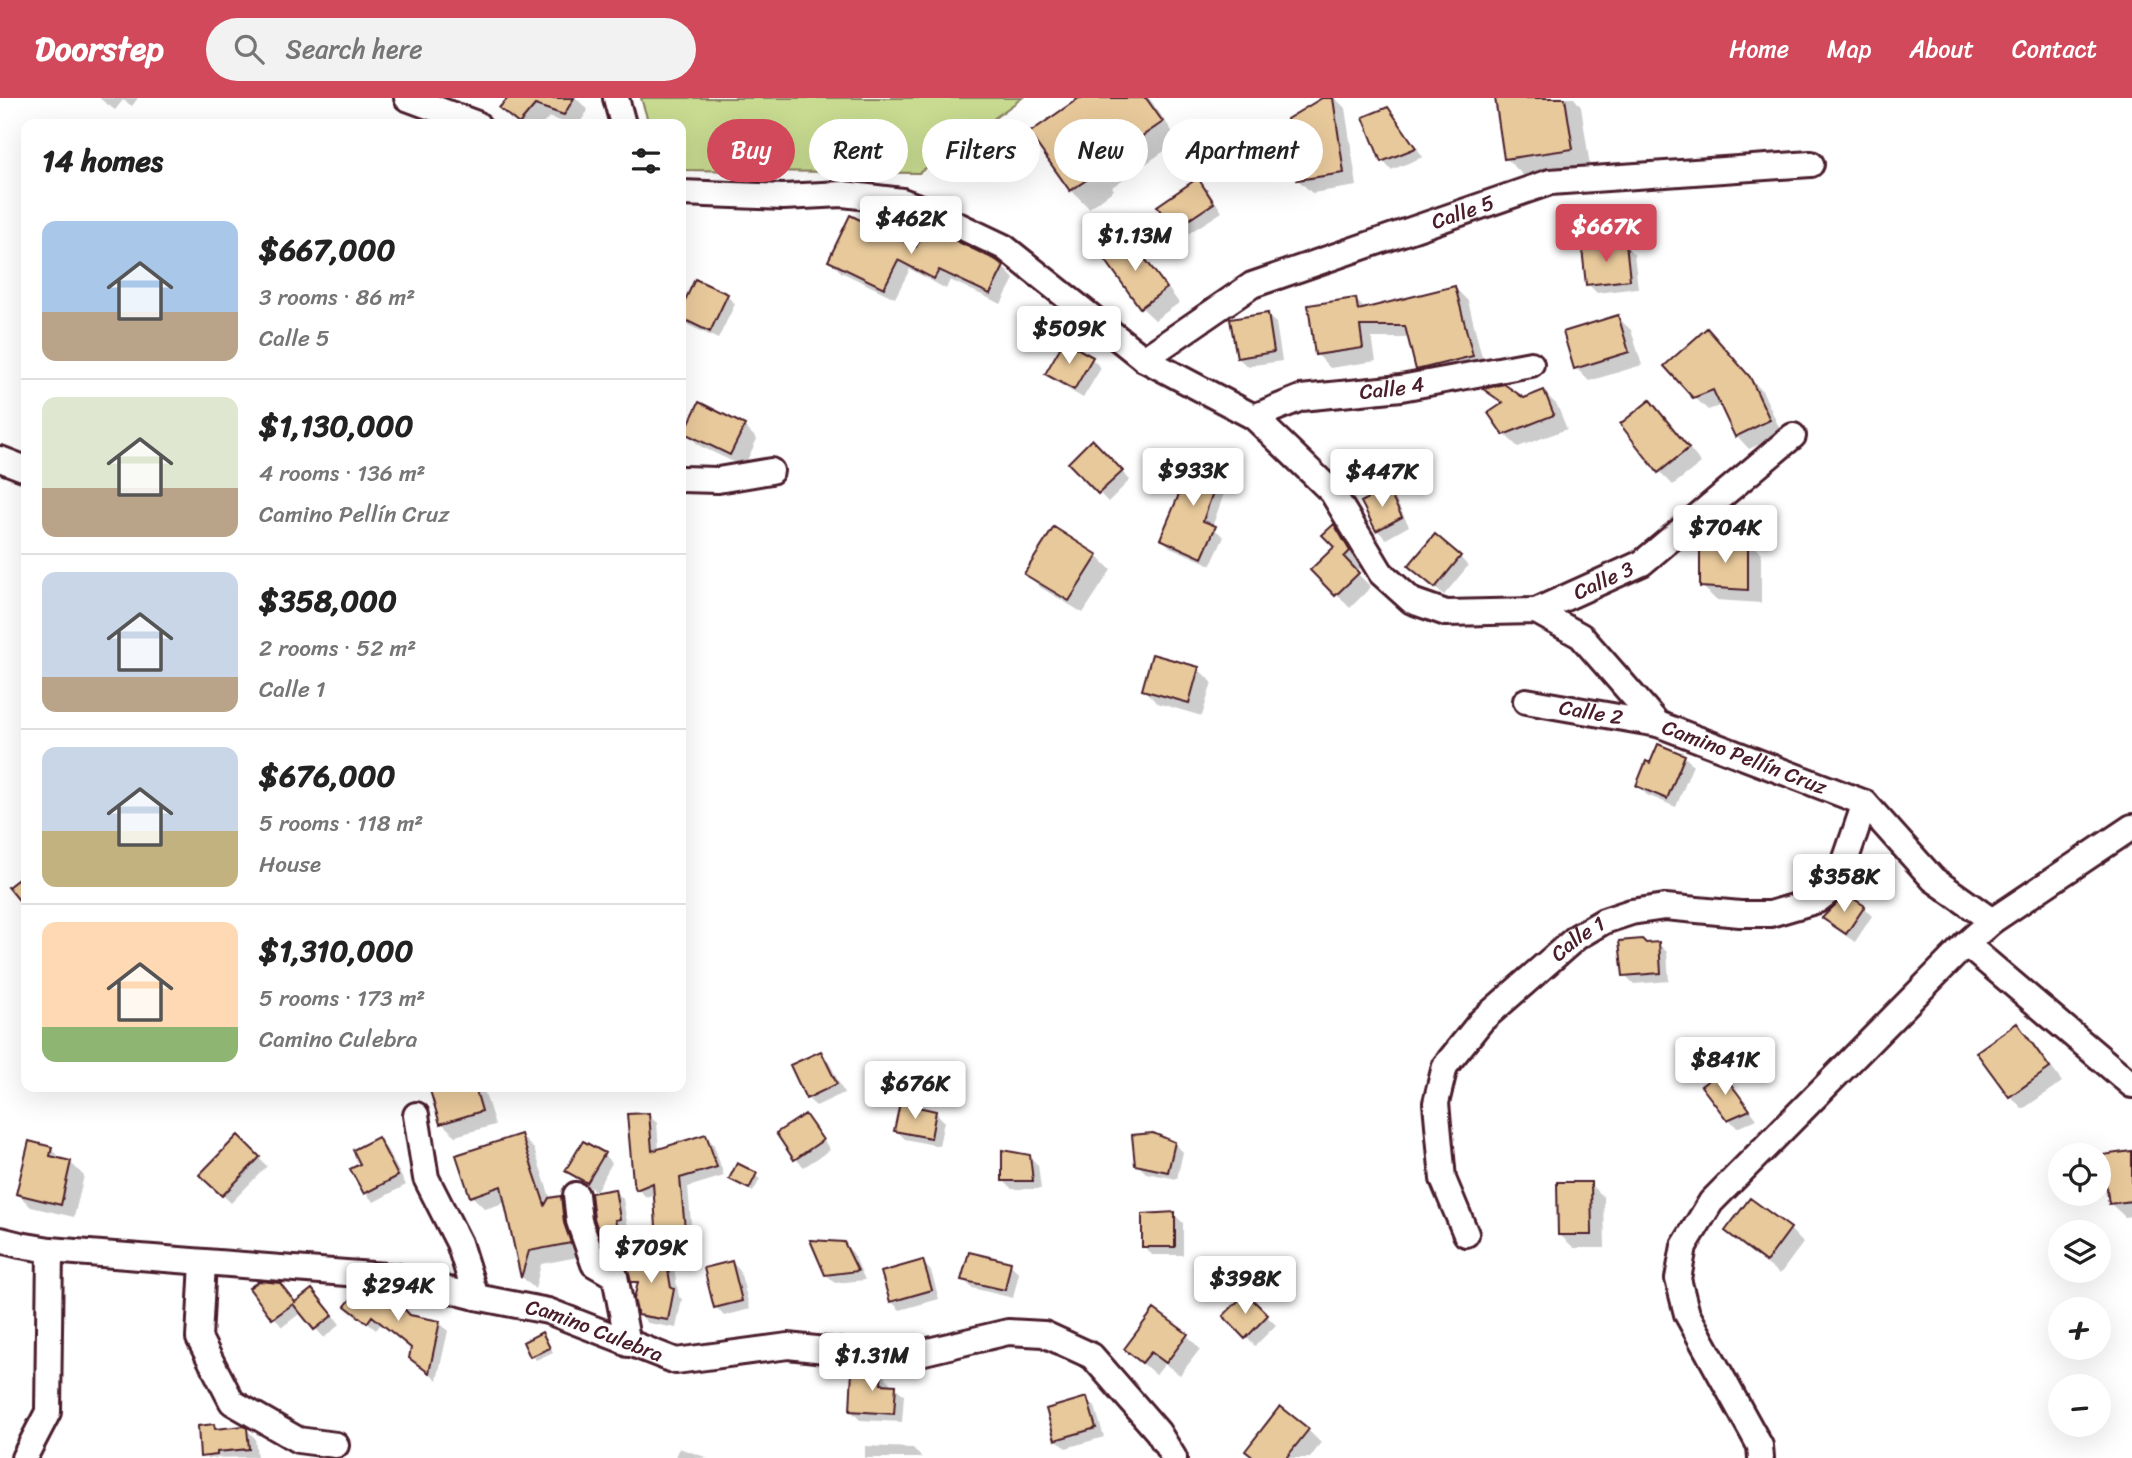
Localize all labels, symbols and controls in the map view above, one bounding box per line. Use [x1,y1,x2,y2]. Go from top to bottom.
search box [206,18,696,81]
text: Doorstep [35,20,164,78]
text: Search here [286,26,423,72]
text: Home [1729,28,1789,70]
text: Map [1827,28,1871,70]
text: About [1909,28,1974,70]
text: Contact [2012,28,2097,70]
icon: search [230,30,268,68]
chip: Buy [707,119,795,182]
chip: Rent [809,119,908,182]
chip: Filters [922,119,1040,182]
chip: New [1054,119,1148,182]
chip: Apartment [1162,119,1323,182]
text: 14 homes [42,134,163,188]
icon: filters [627,142,665,180]
street label: Calle 5 [1426,184,1500,241]
pin: $462K [862,197,960,256]
text: $462K [876,198,946,239]
pin: $667K [1557,204,1655,264]
text: $667K [1572,206,1640,247]
pin: $1.13M [1078,214,1192,273]
text: $1.13M [1098,215,1172,256]
text: $667,000 [259,223,395,277]
icon: home [98,249,182,333]
text: 3 rooms · 86 m² [259,277,415,318]
pin: $509K [1020,306,1118,366]
text: $509K [1033,308,1105,349]
text: Calle 5 [259,318,330,359]
street label: Calle 4 [1358,365,1427,411]
text: $1,130,000 [259,399,413,453]
icon: home [98,425,182,509]
pin: $933K [1144,448,1242,508]
text: $933K [1159,450,1227,491]
pin: $447K [1333,450,1431,509]
text: $447K [1346,451,1418,492]
text: 4 rooms · 136 m² [259,453,426,494]
text: Camino Pellín Cruz [259,494,449,535]
pin: $704K [1676,505,1774,565]
text: $704K [1689,507,1761,548]
street label: Calle 3 [1567,550,1641,611]
text: $358,000 [259,574,397,628]
icon: home [98,600,182,684]
text: 2 rooms · 52 m² [259,628,416,669]
text: Calle 1 [259,669,326,710]
street label: Calle 2 [1556,688,1626,737]
street label: Camino Pellín Cruz [1657,708,1834,806]
text: $676,000 [259,749,395,803]
icon: home [98,775,182,859]
text: 5 rooms · 118 m² [259,803,423,844]
text: House [259,844,321,885]
pin: $358K [1795,854,1893,914]
text: $358K [1809,856,1879,897]
street label: Calle 1 [1541,905,1613,971]
text: $1,310,000 [259,924,413,978]
icon: home [98,950,182,1034]
text: 5 rooms · 173 m² [259,978,425,1019]
text: Camino Culebra [259,1019,417,1060]
pin: $841K [1676,1038,1774,1097]
text: $841K [1691,1039,1759,1080]
pin: $676K [866,1062,964,1121]
text: $676K [881,1063,949,1104]
map controls [2048,1143,2111,1437]
button: locate [2048,1143,2111,1206]
button: layers [2048,1220,2111,1283]
pin: $709K [602,1226,700,1285]
text: $709K [615,1227,687,1268]
pin: $398K [1196,1256,1294,1316]
text: $398K [1210,1258,1280,1299]
pin: $294K [349,1264,447,1323]
text: $294K [362,1265,434,1306]
street label: Camino Culebra [523,1288,669,1373]
button: + [2048,1297,2111,1360]
pin: $1.31M [815,1334,929,1393]
text: $1.31M [835,1335,909,1376]
button: − [2048,1374,2111,1437]

